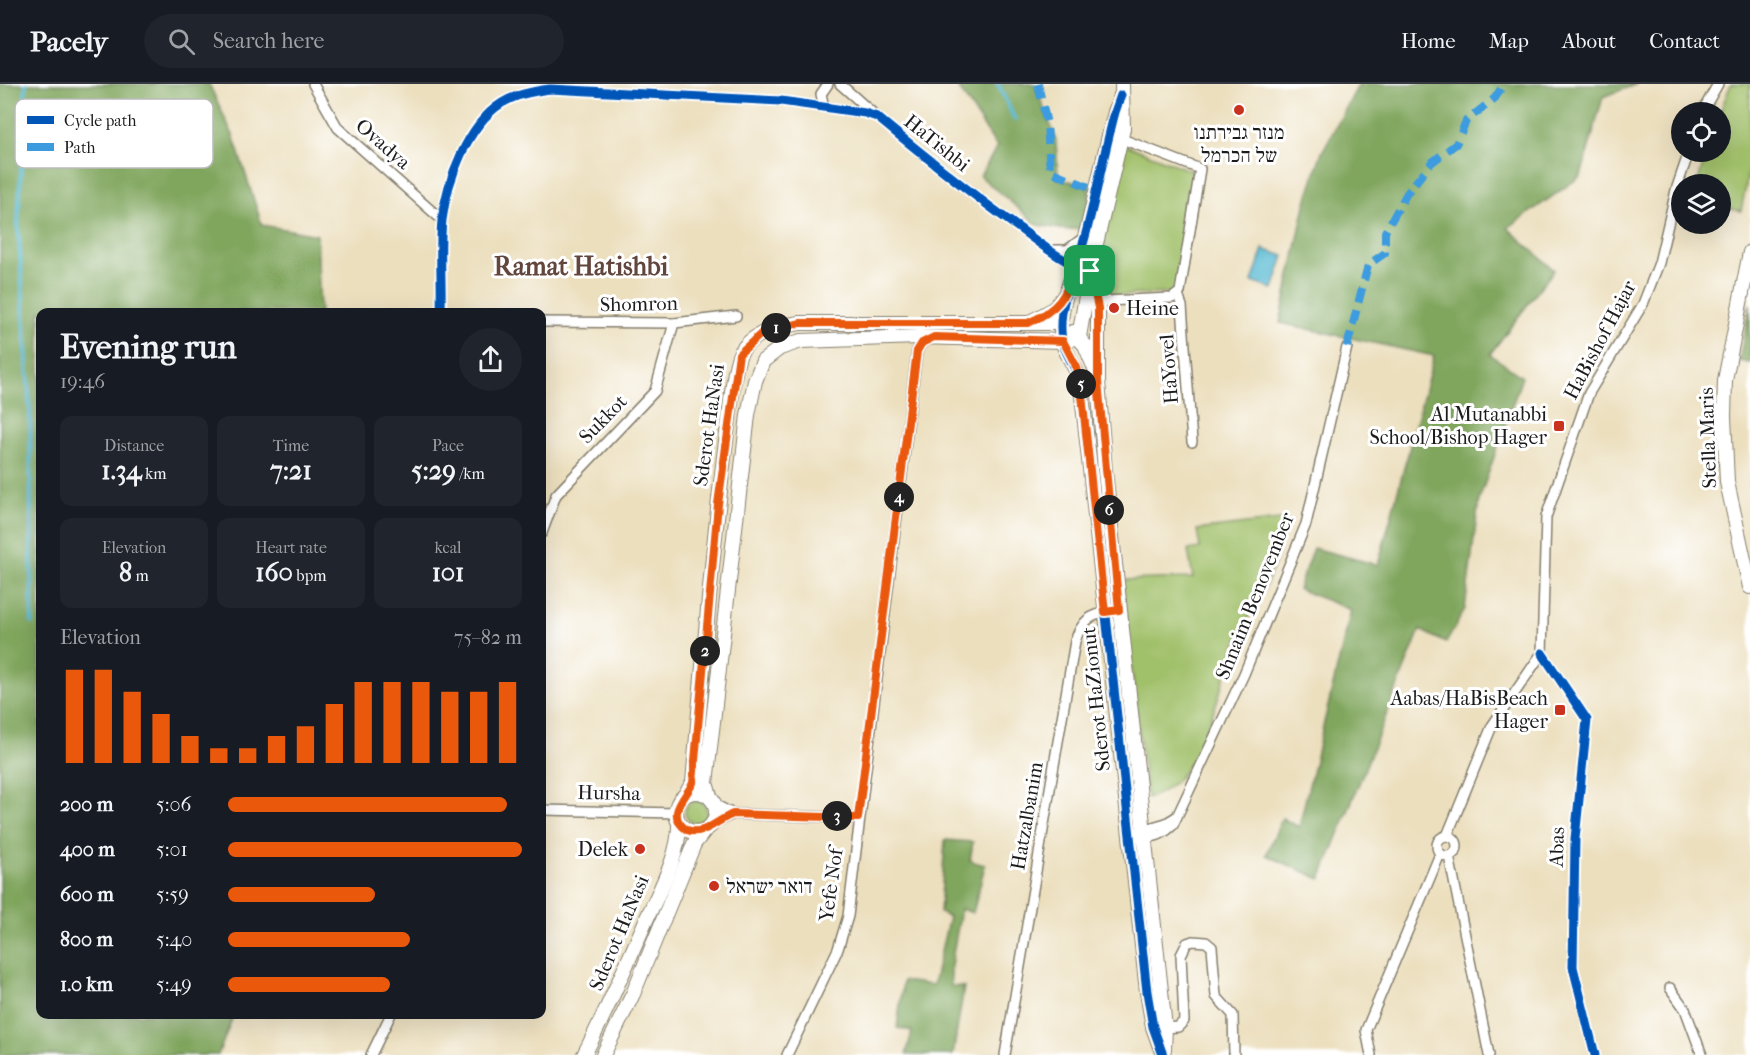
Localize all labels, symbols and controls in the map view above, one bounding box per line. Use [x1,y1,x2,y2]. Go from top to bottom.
search box [144,14,564,68]
text: Pacely [30,25,108,58]
icon: search [165,25,198,58]
text: Search here [213,28,324,54]
text: Home [1401,29,1456,53]
text: Map [1489,29,1529,53]
text: About [1562,29,1616,53]
text: Contact [1649,29,1720,53]
legend [15,99,213,168]
map controls [1671,102,1731,234]
button: locate [1671,102,1731,162]
marker: מנזר גבירתנו של הכרמל [1232,103,1246,117]
street label: HaTishbi [900,110,974,176]
text: Cycle path [64,111,136,130]
street label: Ovadya [351,114,416,175]
place label: מנזר גבירתנו של הכרמל [1194,121,1284,167]
text: Path [64,138,96,157]
button: layers [1671,174,1731,234]
pin [1064,245,1115,296]
district label: Ramat Hatishbi [494,251,669,282]
icon: arrive [1073,254,1106,287]
street label: HaBishof Hajar [1559,276,1641,403]
street label: Shomron [600,292,679,316]
place label: Heine [1126,297,1179,320]
marker: Heine [1107,301,1121,315]
pin: 1 [761,313,791,343]
text: 1 [773,318,779,337]
text: Evening run [60,328,237,367]
button: share [459,328,522,391]
street label: HaYovel [1155,333,1183,405]
street label: Sderot HaNasi [689,362,729,488]
pin: 5 [1066,369,1096,399]
text: 19:46 [60,370,105,393]
text: 5 [1078,374,1084,393]
street label: Stella Maris [1695,387,1721,489]
street label: Sukkot [574,390,632,448]
place label: Al Mutanabbi School/Bishop Hager [1369,403,1547,449]
marker: Al Mutanabbi School/Bishop Hager [1552,419,1566,433]
text: Distance [104,436,164,455]
text: Time [273,436,309,455]
text: Pace [432,436,464,455]
text: 1.34 [101,455,142,486]
text: 7:21 [270,455,312,486]
text: 5:29 [411,455,456,486]
text: km [142,464,167,483]
text: /km [456,464,485,483]
pin: 4 [884,482,914,512]
text: 4 [894,487,904,506]
pin: 6 [1094,495,1124,525]
text: 6 [1105,500,1113,519]
street label: Shnaim Benovember [1211,509,1299,683]
text: Elevation [102,538,166,557]
text: Heart rate [255,538,327,557]
text: kcal [435,538,461,557]
text: 8 [119,557,132,588]
text: 160 [255,557,293,588]
text: 101 [432,557,464,588]
text: m [132,566,149,585]
text: bpm [293,566,327,585]
text: Elevation [60,626,141,649]
text: 75–82 m [454,626,522,649]
street label: Sderot HaZionut [1077,626,1115,772]
pin: 2 [690,636,720,666]
text: 2 [701,641,709,660]
place label: Aabas/HaBisBeach Hager [1389,687,1549,733]
marker: Aabas/HaBisBeach Hager [1553,703,1567,717]
street label: Hatzalbanim [1006,760,1048,872]
street label: Hursha [577,781,642,805]
text: 200 m [60,793,113,816]
text: 5:06 [156,793,191,816]
pin: 3 [822,801,852,831]
text: 3 [834,806,840,825]
street label: Abas [1545,827,1569,868]
text: 400 m [60,838,115,861]
text: 5:01 [156,838,188,861]
place label: Delek [577,838,629,861]
marker: Delek [633,842,647,856]
street label: Yefe Nof [814,843,848,924]
street label: Sderot HaNasi [584,872,654,994]
place label: דואר ישראל [726,875,813,898]
marker: דואר ישראל [707,879,721,893]
text: 600 m [60,883,114,906]
text: 5:59 [156,883,189,906]
text: 800 m [60,928,113,951]
text: 5:40 [156,928,192,951]
text: 1.0 km [60,973,113,996]
text: 5:49 [156,973,192,996]

